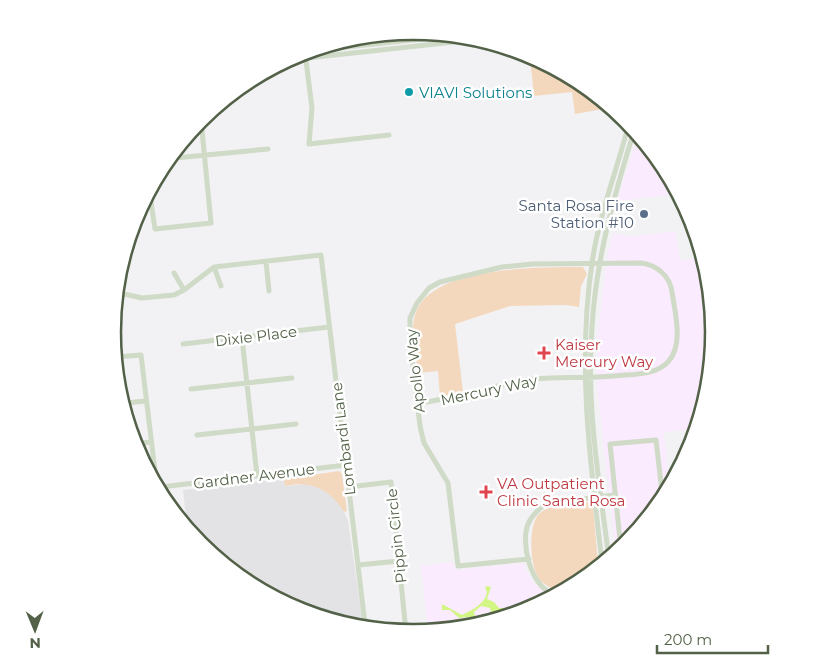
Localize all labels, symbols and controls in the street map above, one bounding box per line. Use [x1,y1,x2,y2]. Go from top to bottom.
place label: VIAVI Solutions [419,83,532,102]
marker: VIAVI Solutions [403,86,415,98]
place label: Santa Rosa Fire Station #10 [518,196,634,232]
marker: Santa Rosa Fire Station #10 [638,208,650,220]
street label: Dixie Place [214,322,298,350]
street label: Apollo Way [401,327,429,414]
place label: Kaiser Mercury Way [555,335,654,371]
marker: Kaiser Mercury Way [537,346,551,360]
street label: Mercury Way [439,370,540,410]
street label: Lombardi Lane [327,381,359,497]
street label: Gardner Avenue [192,459,316,493]
place label: VA Outpatient Clinic Santa Rosa [497,474,625,510]
marker: VA Outpatient Clinic Santa Rosa [479,485,493,499]
street label: Pippin Circle [382,488,410,584]
north arrow [10,605,60,655]
scale bar [657,622,768,654]
text: 200 m [664,630,712,649]
text: N [29,634,41,652]

